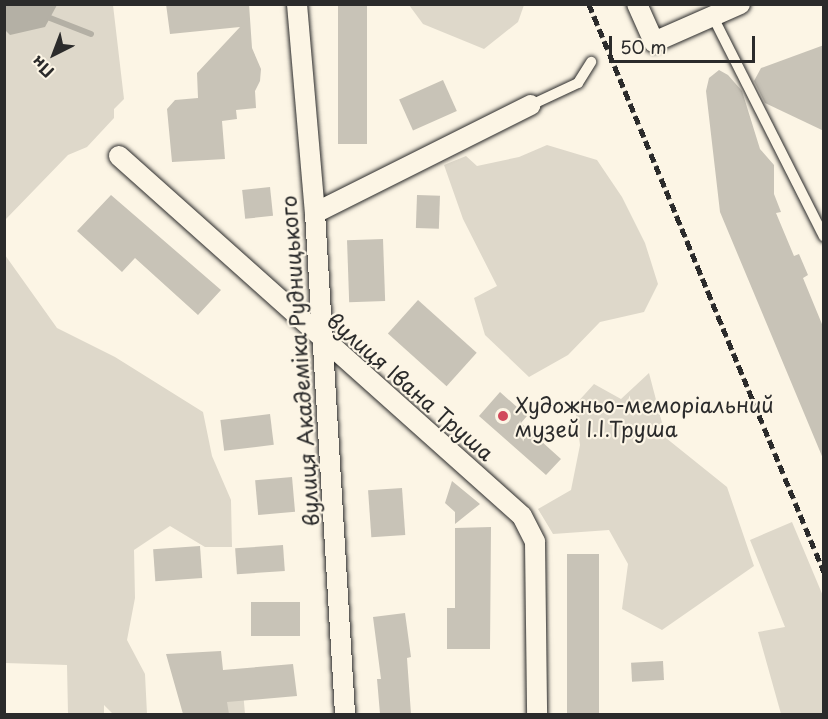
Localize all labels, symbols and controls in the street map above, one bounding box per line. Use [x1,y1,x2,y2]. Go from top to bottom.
north arrow [24,24,84,84]
scale bar [612,24,758,62]
text: 50 m [620,33,667,60]
text: Пн [25,51,59,84]
street label: вулиця Академіка Рудницького [275,194,323,528]
street label: вулиця Івана Труша [322,307,500,465]
place label: Художньо-меморіальний музей І.І.Труша [515,391,774,441]
marker: Художньо-меморіальний музей І.І.Труша [496,409,510,423]

